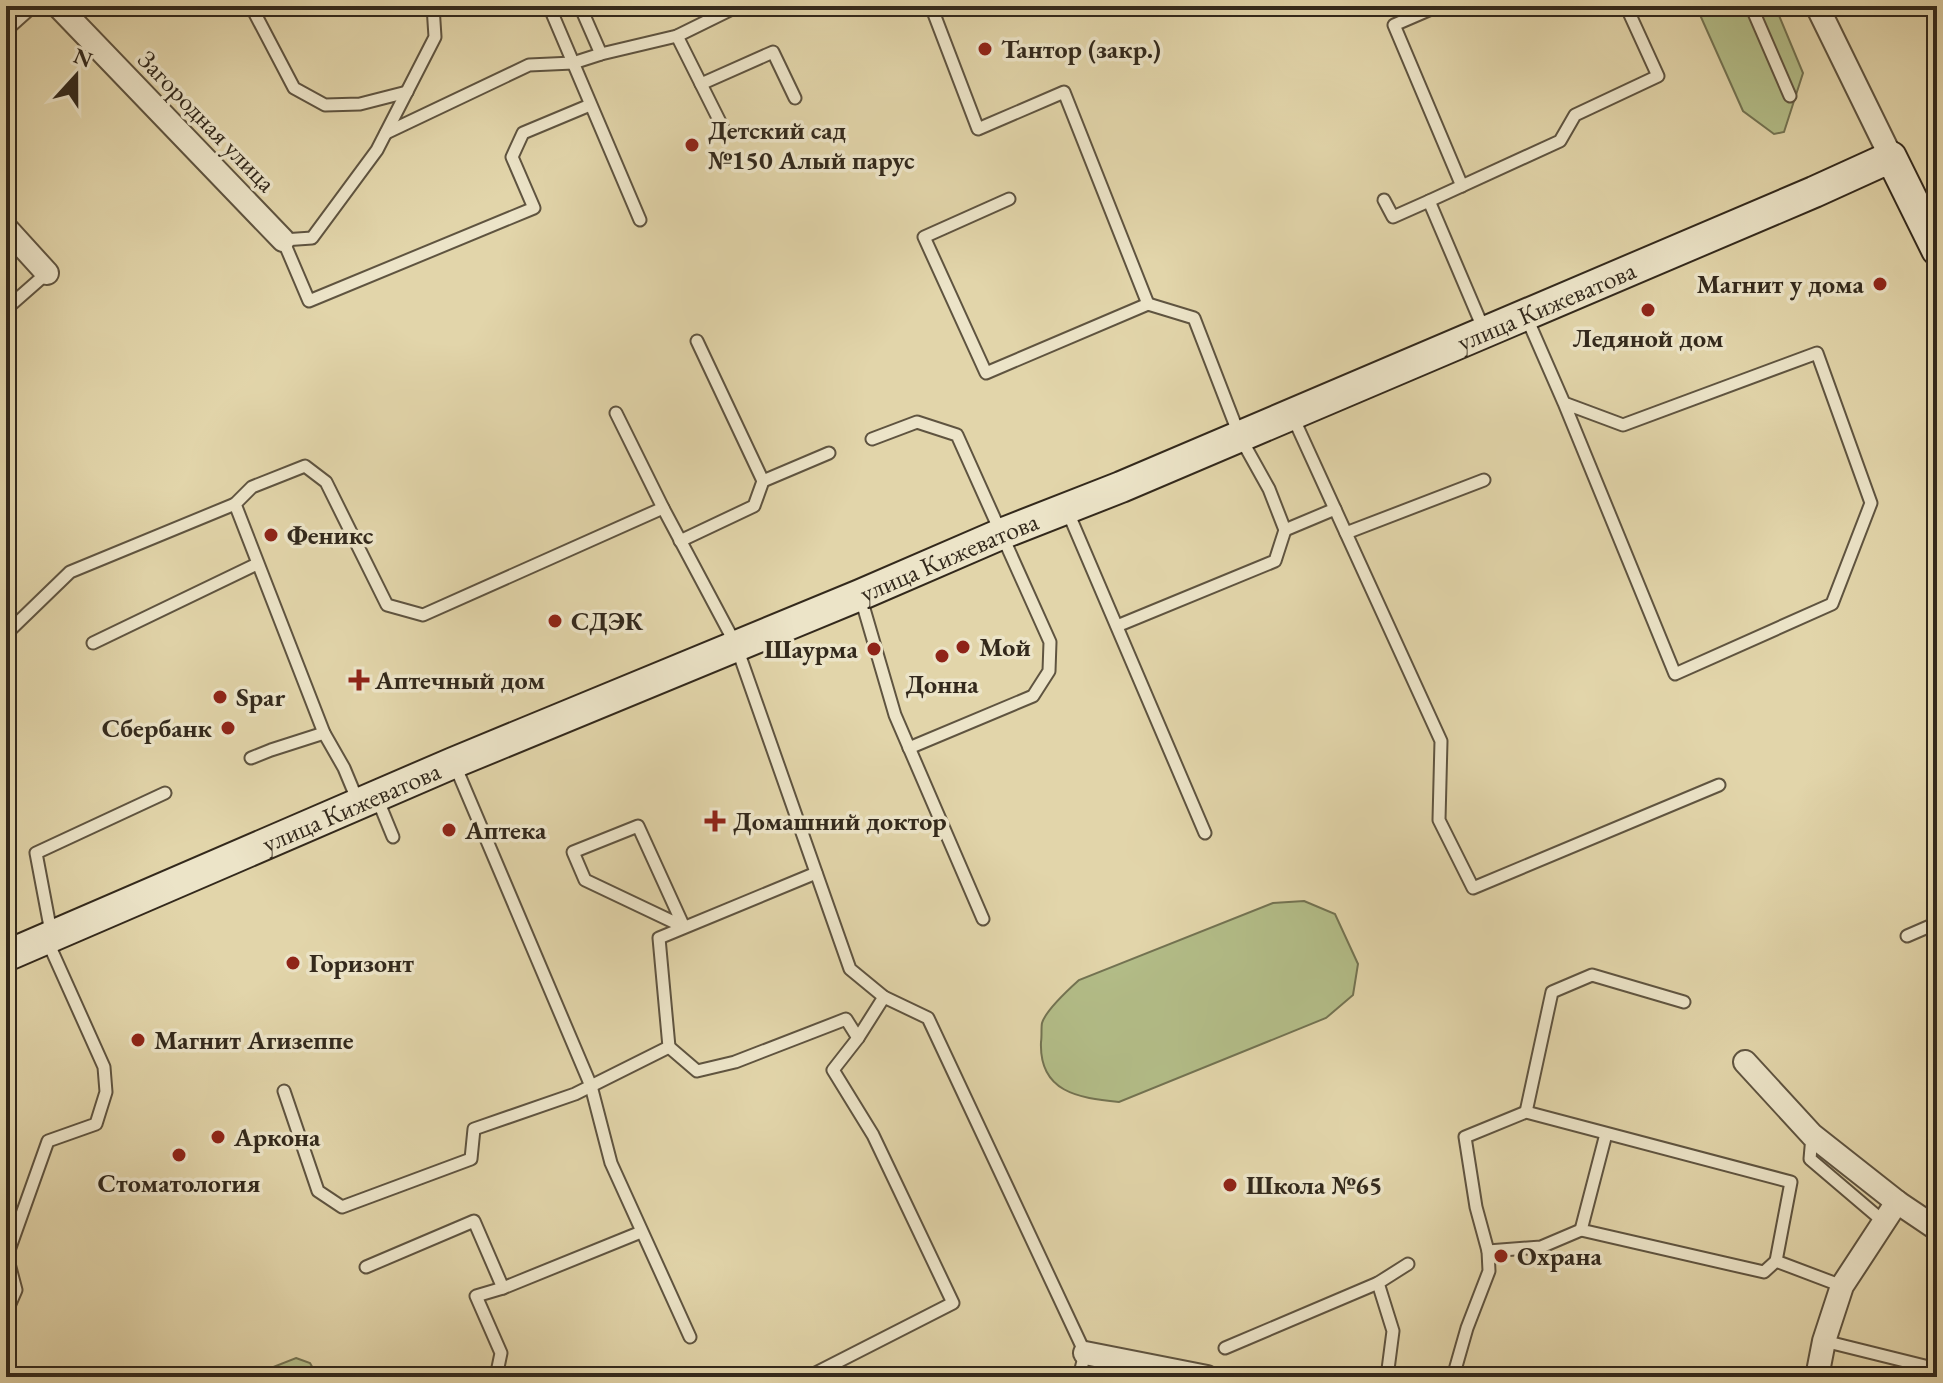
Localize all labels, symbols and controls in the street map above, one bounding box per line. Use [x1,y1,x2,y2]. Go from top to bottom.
place label: Тантор (закр.) [1001,32,1161,66]
north arrow [36,36,116,116]
marker: Тантор (закр.) [976,40,994,58]
text: N [69,41,97,75]
street label: Загородная улица [131,43,284,200]
place label: Детский сад №150 Алый парус [708,113,915,177]
marker: Детский сад №150 Алый парус [683,136,701,154]
street label: улица Кижеватова [1452,253,1642,359]
place label: Магнит у дома [1696,267,1865,301]
marker: Магнит у дома [1871,275,1889,293]
marker: Ледяной дом [1639,301,1657,319]
place label: Ледяной дом [1573,321,1724,355]
street label: улица Кижеватова [854,504,1044,610]
place label: Феникс [287,518,374,552]
marker: Феникс [262,526,280,544]
place label: СДЭК [571,604,644,638]
marker: СДЭК [546,612,564,630]
place label: Мой [979,630,1031,664]
place label: Шаурма [764,632,859,666]
marker: Мой [954,638,972,656]
marker: Шаурма [865,640,883,658]
marker: Донна [933,647,951,665]
place label: Аптечный дом [374,663,546,697]
place label: Донна [905,667,979,701]
marker: Аптечный дом [350,671,368,689]
place label: Spar [236,680,285,714]
marker: Spar [211,688,229,706]
place label: Сбербанк [102,711,213,745]
marker: Сбербанк [219,719,237,737]
street label: улица Кижеватова [257,753,446,860]
place label: Домашний доктор [733,804,947,838]
marker: Домашний доктор [704,810,726,832]
place label: Аптека [464,813,547,847]
marker: Аптека [440,821,458,839]
place label: Горизонт [309,946,414,980]
marker: Горизонт [284,954,302,972]
place label: Магнит Агизеппе [154,1023,354,1057]
marker: Магнит Агизеппе [129,1031,147,1049]
place label: Аркона [233,1120,321,1154]
marker: Аркона [209,1128,227,1146]
marker: Стоматология [170,1146,188,1164]
place label: Стоматология [98,1166,261,1200]
place label: Школа №65 [1246,1168,1382,1202]
marker: Школа №65 [1221,1176,1239,1194]
place label: Охрана [1517,1239,1603,1273]
marker: Охрана [1492,1247,1510,1265]

